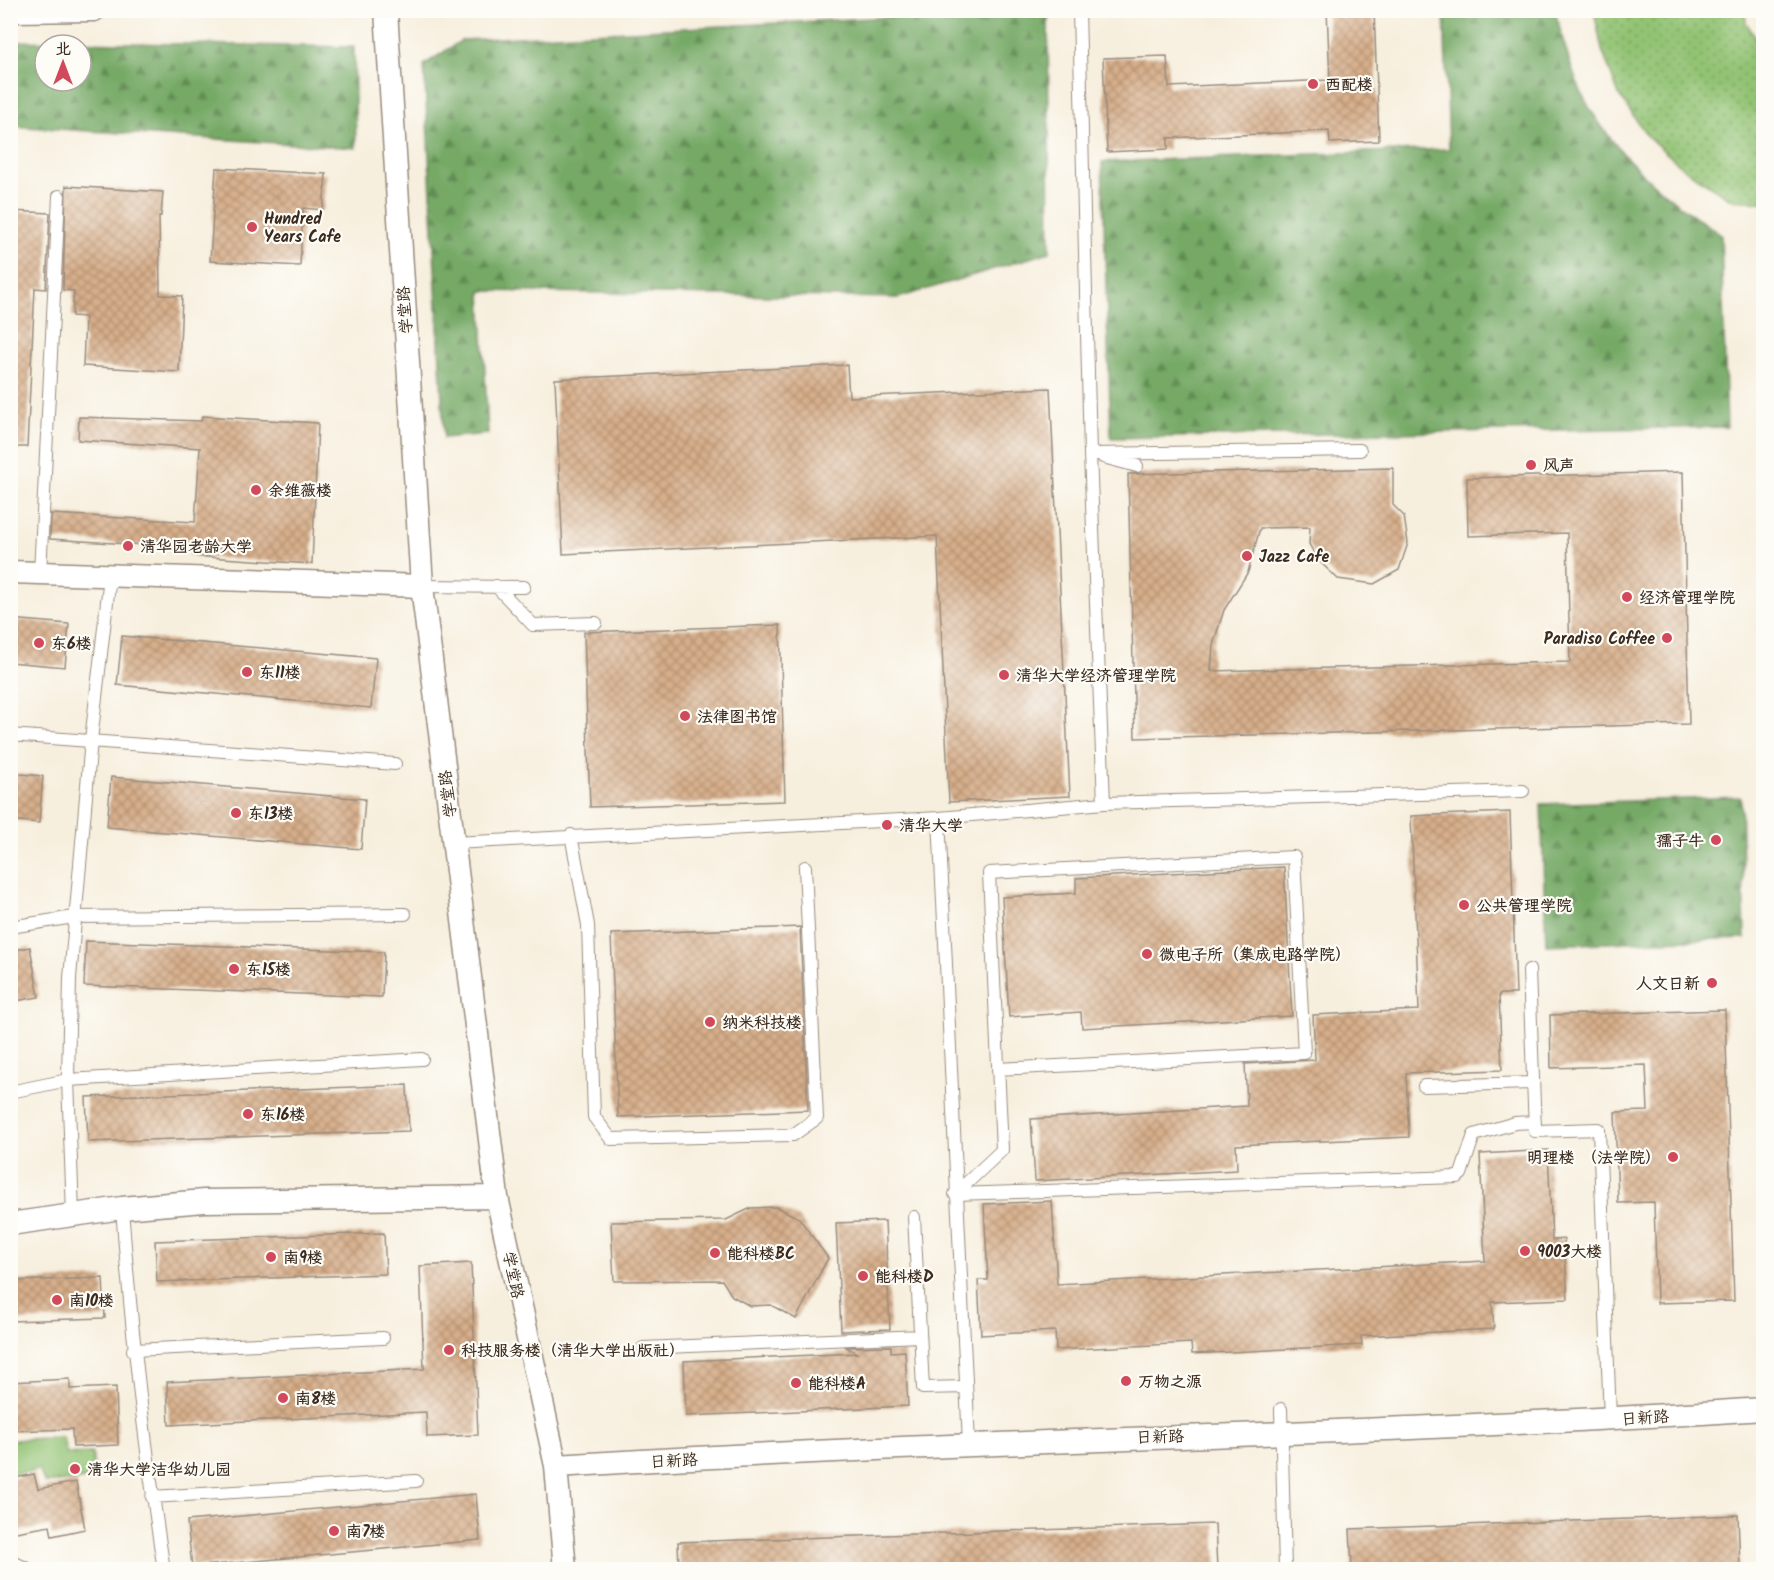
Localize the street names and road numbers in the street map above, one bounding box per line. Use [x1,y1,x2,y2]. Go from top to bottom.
street label: 学堂路 [391,285,420,335]
street label: 学堂路 [433,768,464,819]
street label: 学堂路 [495,1249,530,1301]
street label: 日新路 [1620,1404,1670,1433]
street label: 日新路 [1136,1424,1184,1451]
street label: 日新路 [649,1448,699,1475]

